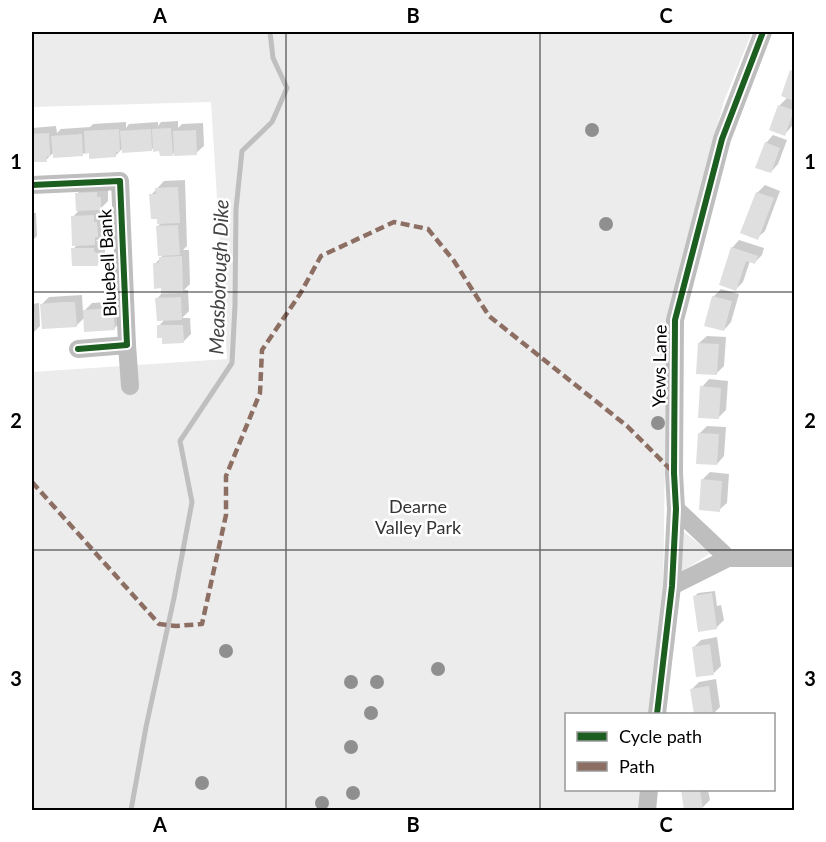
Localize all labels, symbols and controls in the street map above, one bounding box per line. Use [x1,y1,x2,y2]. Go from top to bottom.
text: A [152,3,167,27]
text: B [406,3,420,27]
text: C [659,3,673,27]
text: 1 [10,149,22,173]
text: 1 [804,149,816,173]
water label: Measborough Dike [203,199,233,355]
street label: Bluebell Bank [93,208,121,317]
street label: Yews Lane [647,324,671,408]
text: 2 [10,408,22,432]
text: 2 [804,408,816,432]
park label: Dearne Valley Park [375,495,462,538]
text: 3 [10,666,22,690]
text: 3 [804,666,816,690]
legend [565,713,775,791]
text: Cycle path [619,725,702,747]
text: Path [619,755,655,777]
text: A [152,812,167,836]
text: B [406,812,420,836]
text: C [659,812,673,836]

